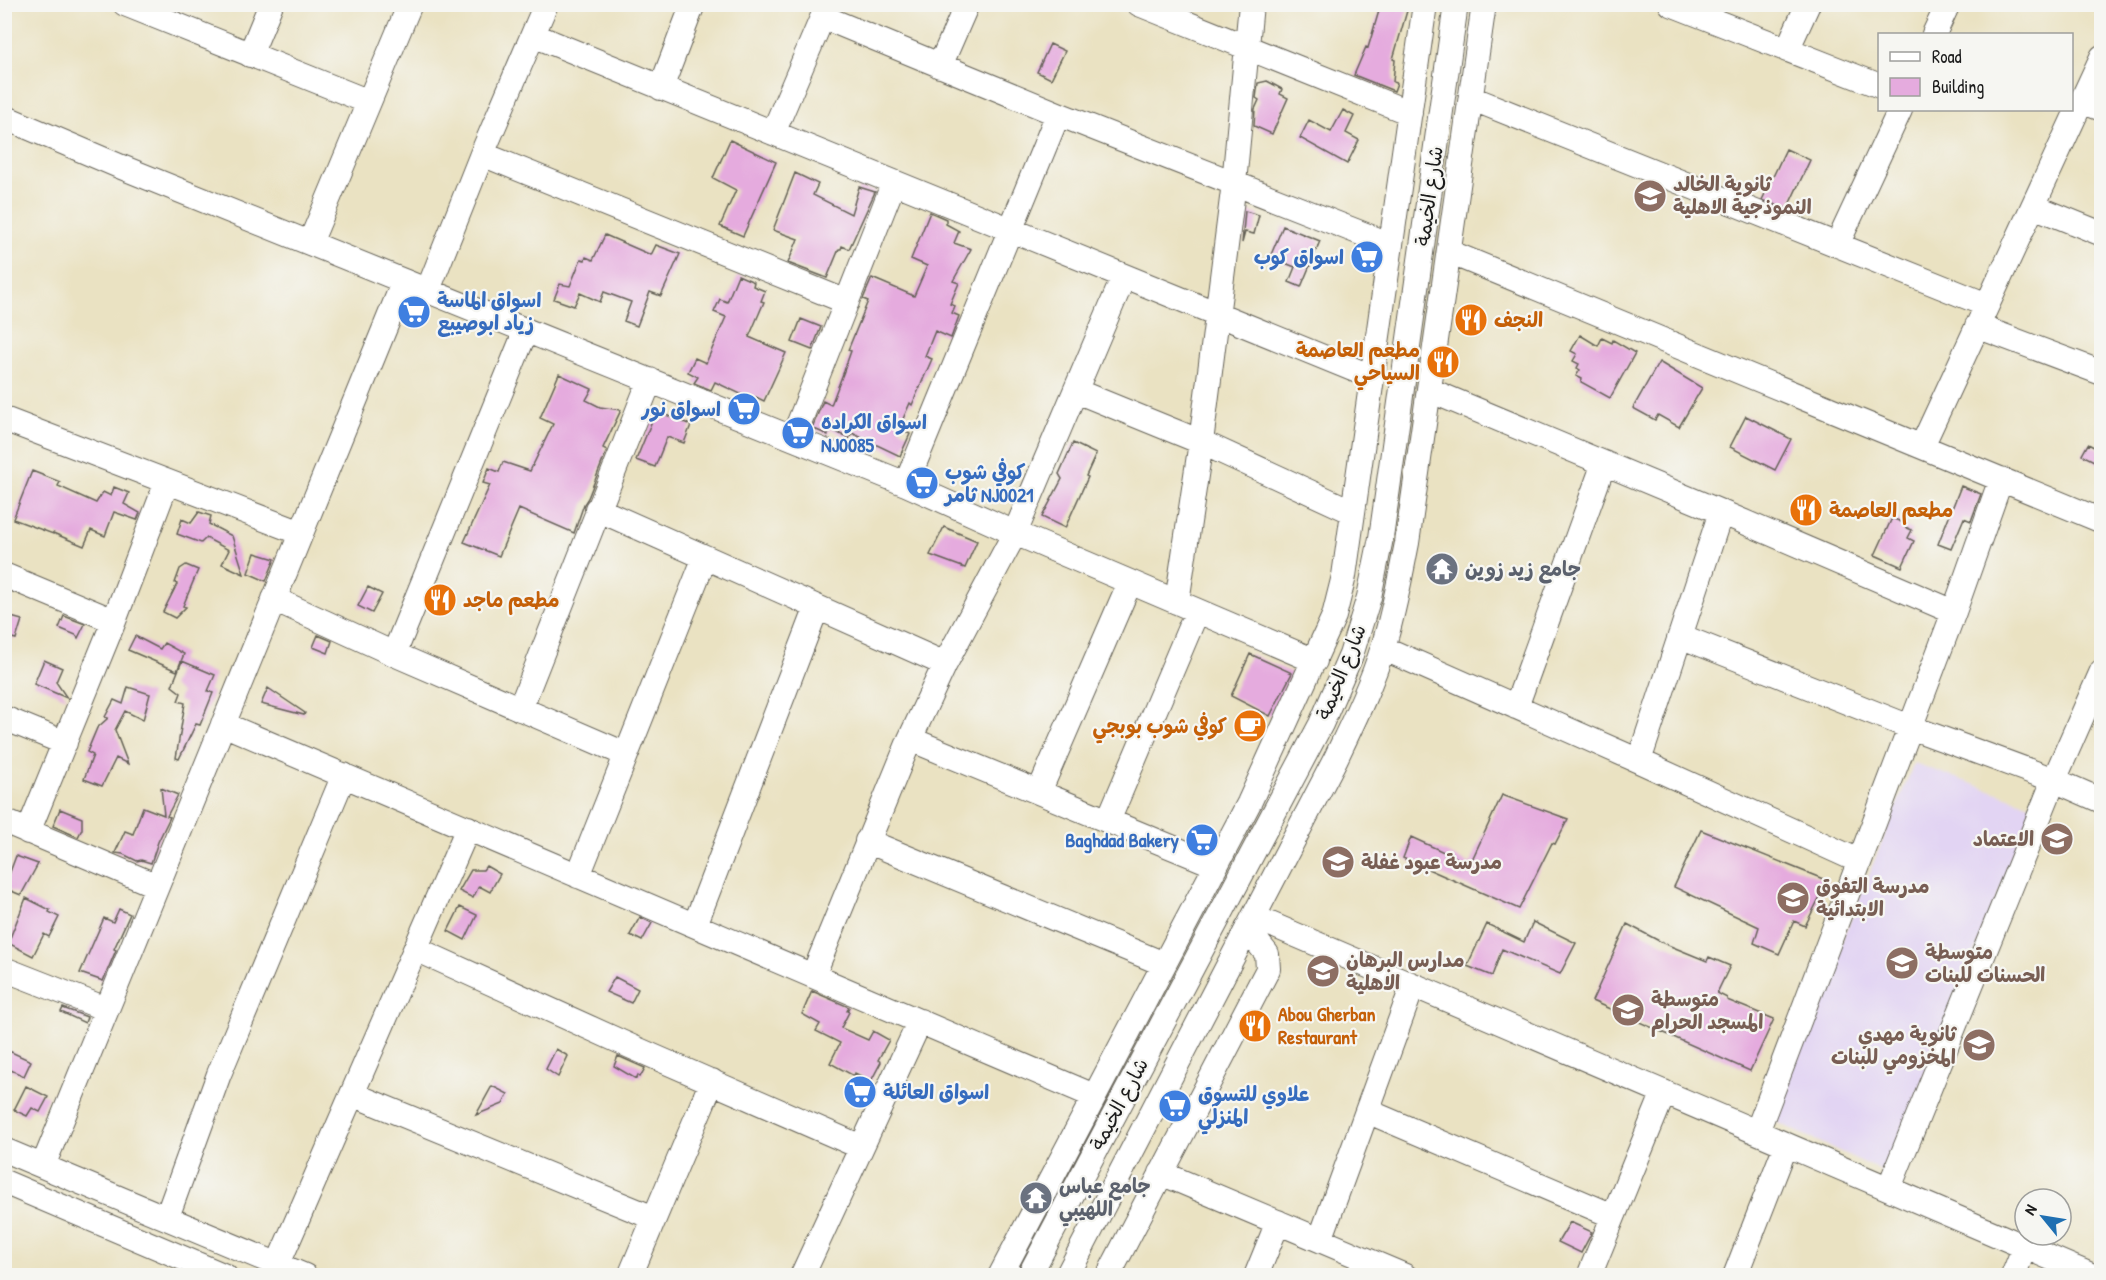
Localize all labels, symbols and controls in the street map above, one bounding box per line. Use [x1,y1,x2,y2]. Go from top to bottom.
legend [1878,33,2073,111]
text: Road [1932,44,1962,69]
text: Building [1932,74,1984,99]
street label: شارع الخيمة [1408,144,1450,248]
place label: ثانوية الخالد النموذجية الاهلية [1673,170,1812,220]
school or university icon: ثانوية الخالد النموذجية الاهلية [1632,178,1668,214]
supermarket icon: اسواق كوب [1349,239,1385,275]
place label: اسواق كوب [1254,243,1344,271]
place label: اسواق الماسة زياد ابوصيبع [437,286,541,337]
supermarket icon: اسواق الماسة زياد ابوصيبع [396,294,432,330]
restaurant icon: النجف [1453,302,1489,338]
place label: النجف [1494,306,1543,333]
place label: مطعم العاصمة السياحي [1296,336,1420,391]
restaurant icon: مطعم العاصمة السياحي [1425,344,1461,380]
supermarket icon: اسواق نور [726,391,762,427]
place label: اسواق نور [641,395,721,422]
place label: اسواق الكراده NJ0085 [821,408,927,458]
supermarket icon: اسواق الكراده NJ0085 [780,415,816,451]
place label: كوفي شوب ثامر NJ0021 [943,458,1034,508]
supermarket icon: كوفي شوب ثامر NJ0021 [904,465,940,501]
restaurant icon: مطعم العاصمة [1788,492,1824,528]
place label: مطعم العاصمة [1829,496,1953,525]
temple icon: جامع زيد زوين [1424,551,1460,587]
place label: جامع زيد زوين [1465,555,1581,584]
restaurant icon: مطعم ماجد [422,582,458,618]
place label: مطعم ماجد [463,586,560,615]
street label: شارع الخيمة [1309,620,1373,724]
cafe icon: كوفي شوب بوبجي [1232,708,1268,744]
place label: كوفي شوب بوبجي [1093,712,1227,744]
school or university icon: الاعتماد [2039,821,2075,857]
supermarket icon: Baghdad Bakery [1184,822,1220,858]
place label: الاعتماد [1973,825,2034,852]
place label: Baghdad Bakery [1065,826,1180,854]
school or university icon: مدرسة عبود غفلة [1320,844,1356,880]
place label: مدرسة عبود غفلة [1361,848,1502,875]
place label: مدرسة التفوق الابتدائية [1816,872,1930,922]
school or university icon: مدرسة التفوق الابتدائية [1775,880,1811,916]
place label: متوسطة الحسنات للبنات [1925,938,2045,988]
school or university icon: متوسطة الحسنات للبنات [1884,945,1920,981]
place label: مدارس البرهان الاهلية [1346,946,1465,996]
school or university icon: مدارس البرهان الاهلية [1305,953,1341,989]
place label: متوسطة المسجد الحرام [1651,985,1763,1037]
school or university icon: متوسطة المسجد الحرام [1610,992,1646,1028]
place label: Abou Gherban Restaurant [1278,1000,1375,1050]
restaurant icon: Abou Gherban Restaurant [1237,1008,1273,1044]
place label: ثانوية مهدي المخزومي للبنات [1831,1020,1957,1075]
school or university icon: ثانوية مهدي المخزومي للبنات [1961,1027,1997,1063]
street label: شارع الخيمة [1083,1053,1155,1155]
supermarket icon: اسواق العائلة [842,1074,878,1110]
place label: اسواق العائلة [883,1078,989,1105]
place label: علاوي للتسوق المنزلي [1198,1080,1310,1135]
supermarket icon: علاوي للتسوق المنزلي [1157,1088,1193,1124]
place label: جامع عباس اللهيبي [1059,1172,1151,1227]
temple icon: جامع عباس اللهيبي [1018,1180,1054,1216]
north arrow [2013,1187,2073,1247]
text: N [2018,1200,2042,1219]

